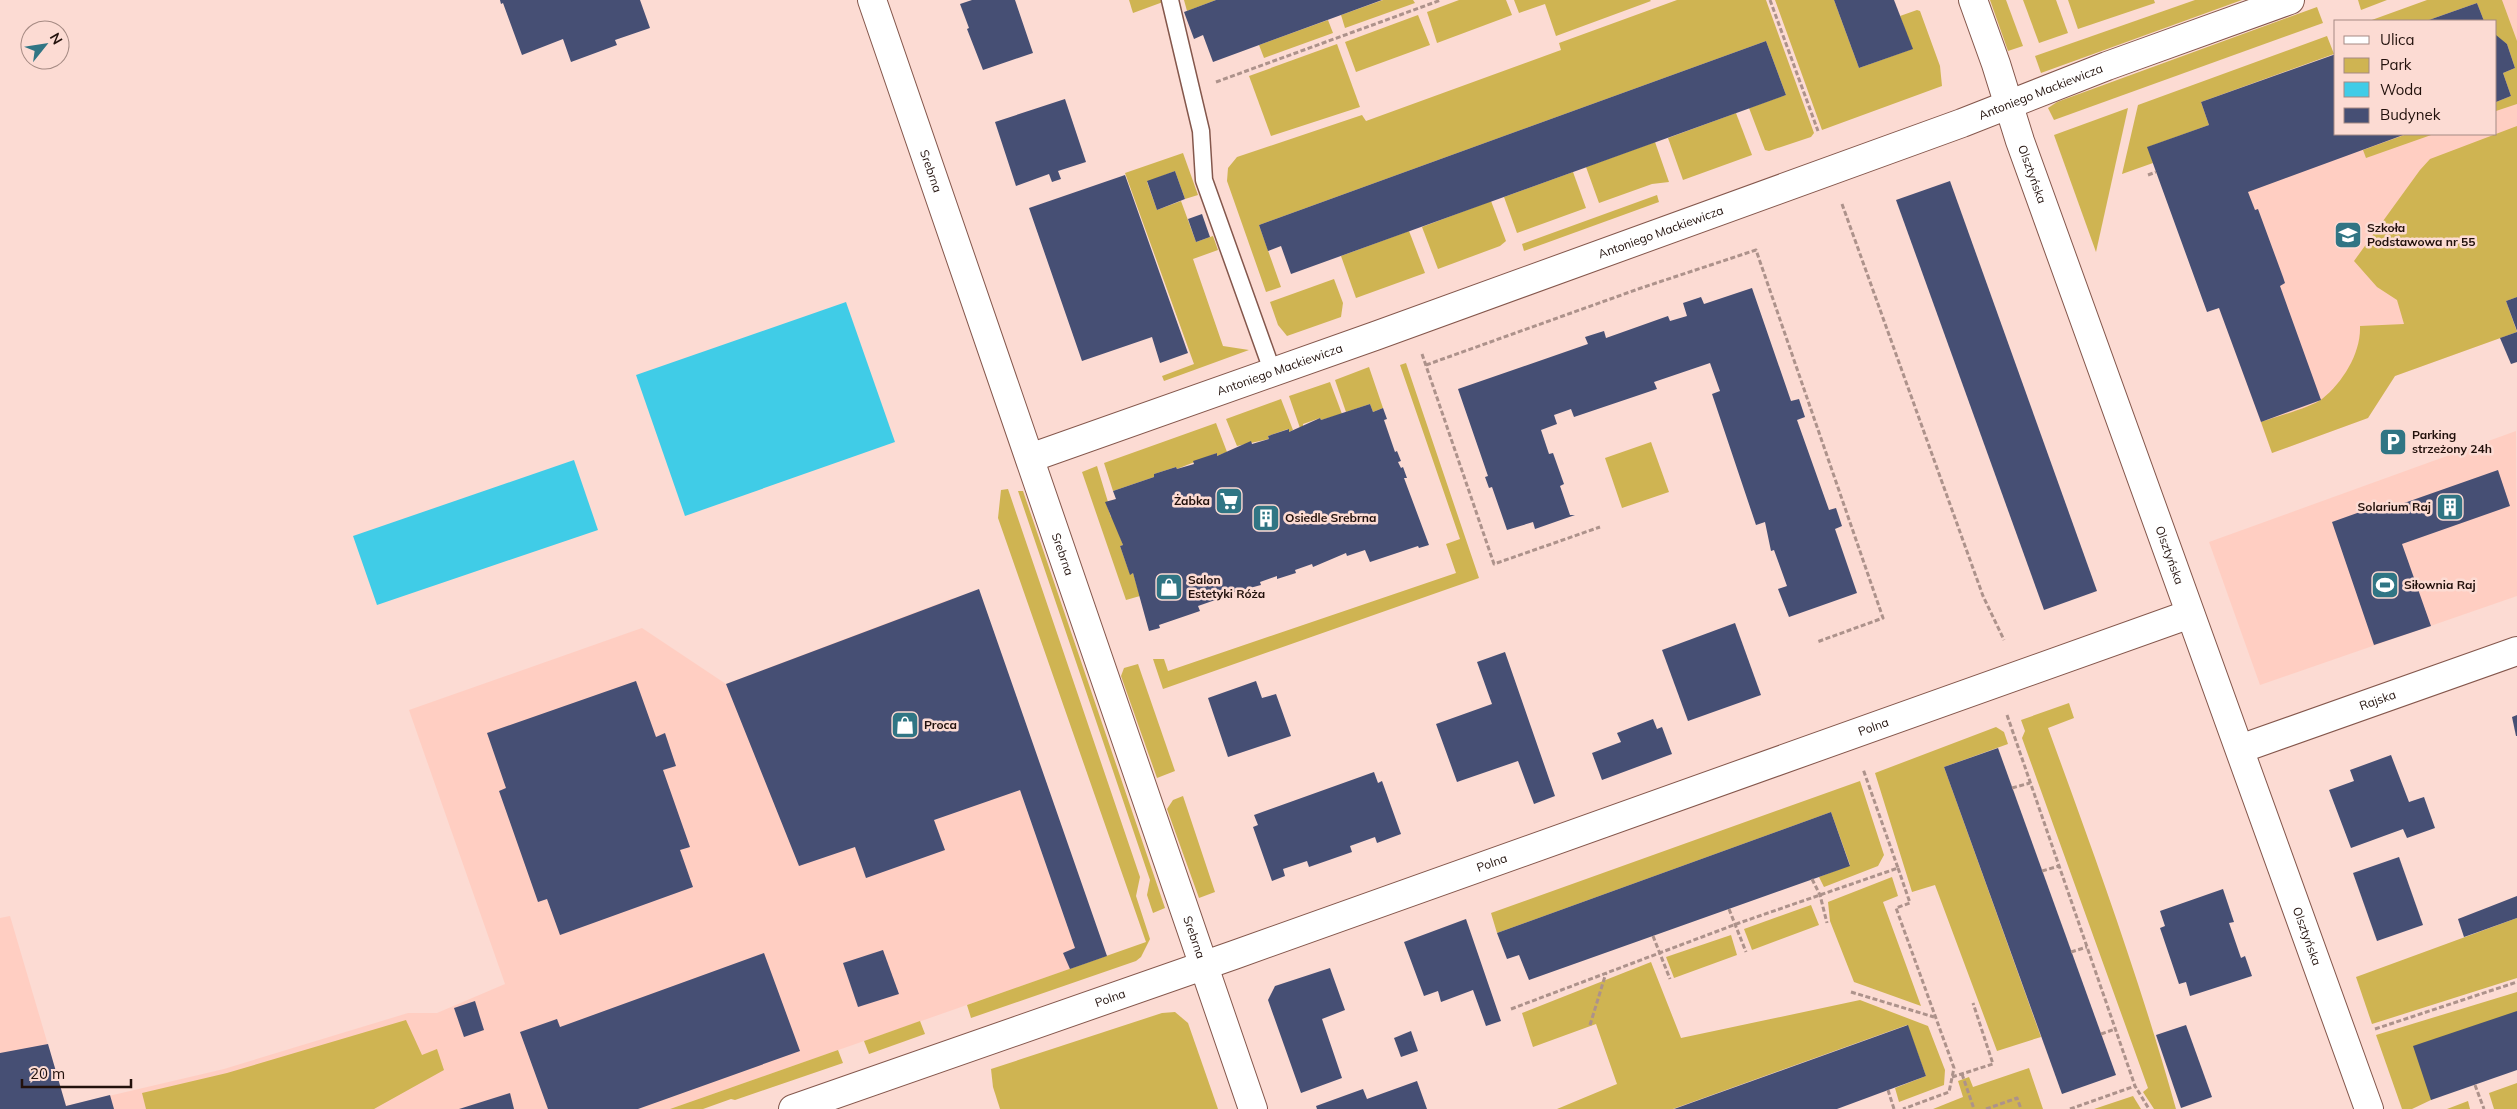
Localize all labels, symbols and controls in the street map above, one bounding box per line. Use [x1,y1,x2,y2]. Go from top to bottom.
north arrow [20,20,70,70]
legend [2334,20,2497,135]
text: N [46,29,67,48]
text: Ulica [2380,30,2414,49]
text: Park [2380,55,2412,74]
street label: Antoniego Mackiewicza [1976,60,2105,123]
text: Woda [2380,80,2422,99]
text: Budynek [2380,105,2441,124]
street label: Olsztyńska [2015,143,2050,205]
street label: Srebrna [917,148,946,194]
street label: Antoniego Mackiewicza [1596,202,1725,261]
school or university icon: Szkoła Podstawowa nr 55 [2333,220,2363,250]
place label: Szkoła Podstawowa nr 55 [2367,220,2475,249]
street label: Antoniego Mackiewicza [1215,340,1344,398]
parking icon: Parking strzeżony 24h [2378,427,2408,457]
place label: Parking strzeżony 24h [2412,427,2492,456]
supermarket icon: Żabka [1214,486,1244,516]
building icon: Solarium Raj [2435,492,2465,522]
place label: Żabka [1174,493,1210,508]
place label: Solarium Raj [2358,499,2431,514]
building icon: Osiedle Srebrna [1251,503,1281,533]
place label: Osiedle Srebrna [1285,510,1376,525]
street label: Olsztyńska [2152,524,2187,586]
street label: Srebrna [1049,531,1077,577]
sports icon: Siłownia Raj [2370,570,2400,600]
shop icon: Salon Estetyki Róża [1154,572,1184,602]
place label: Salon Estetyki Róża [1188,572,1265,601]
place label: Siłownia Raj [2404,577,2476,592]
street label: Rajska [2357,686,2398,713]
shop icon: Proca [890,710,920,740]
street label: Polna [1856,714,1891,739]
place label: Proca [924,717,957,732]
street label: Polna [1474,850,1509,875]
street label: Olsztyńska [2290,905,2325,967]
street label: Srebrna [1180,914,1209,960]
street label: Polna [1093,985,1127,1010]
scale bar [22,1056,131,1088]
text: 20 m [30,1064,65,1083]

